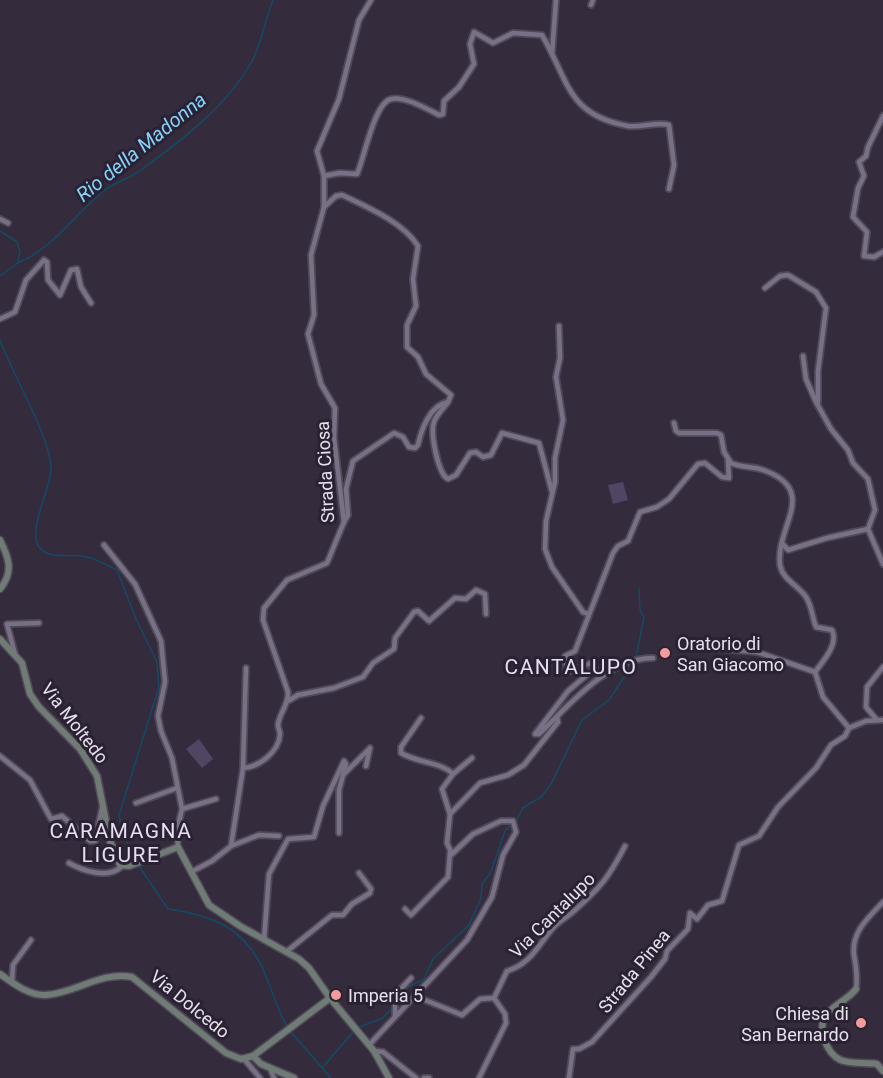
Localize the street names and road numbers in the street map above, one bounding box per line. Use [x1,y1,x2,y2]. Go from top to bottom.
street label: Strada Ciosa [312,421,338,523]
street label: Via Moltedo [37,679,113,767]
street label: Via Cantalupo [505,868,599,962]
street label: Strada Pinea [594,925,674,1017]
street label: Via Dolcedo [146,966,234,1042]

